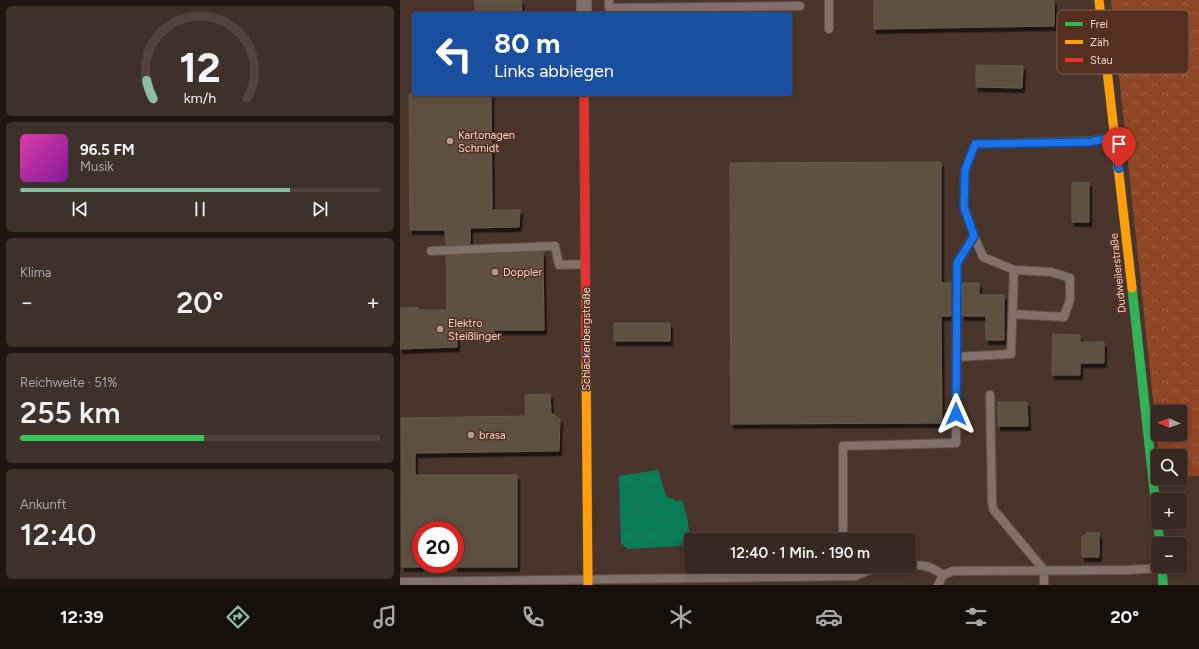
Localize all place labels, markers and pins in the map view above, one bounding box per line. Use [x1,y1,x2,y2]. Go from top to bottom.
pin [1102,127,1136,168]
place label: Kartonagen Schmidt [458,129,515,155]
marker: Kartonagen Schmidt [445,136,455,146]
place label: Doppler [503,266,542,279]
marker: Doppler [490,267,500,277]
place label: Elektro Steißlinger [448,317,501,343]
marker: Elektro Steißlinger [435,324,445,334]
place label: brasa [479,429,506,442]
marker: brasa [466,430,476,440]

